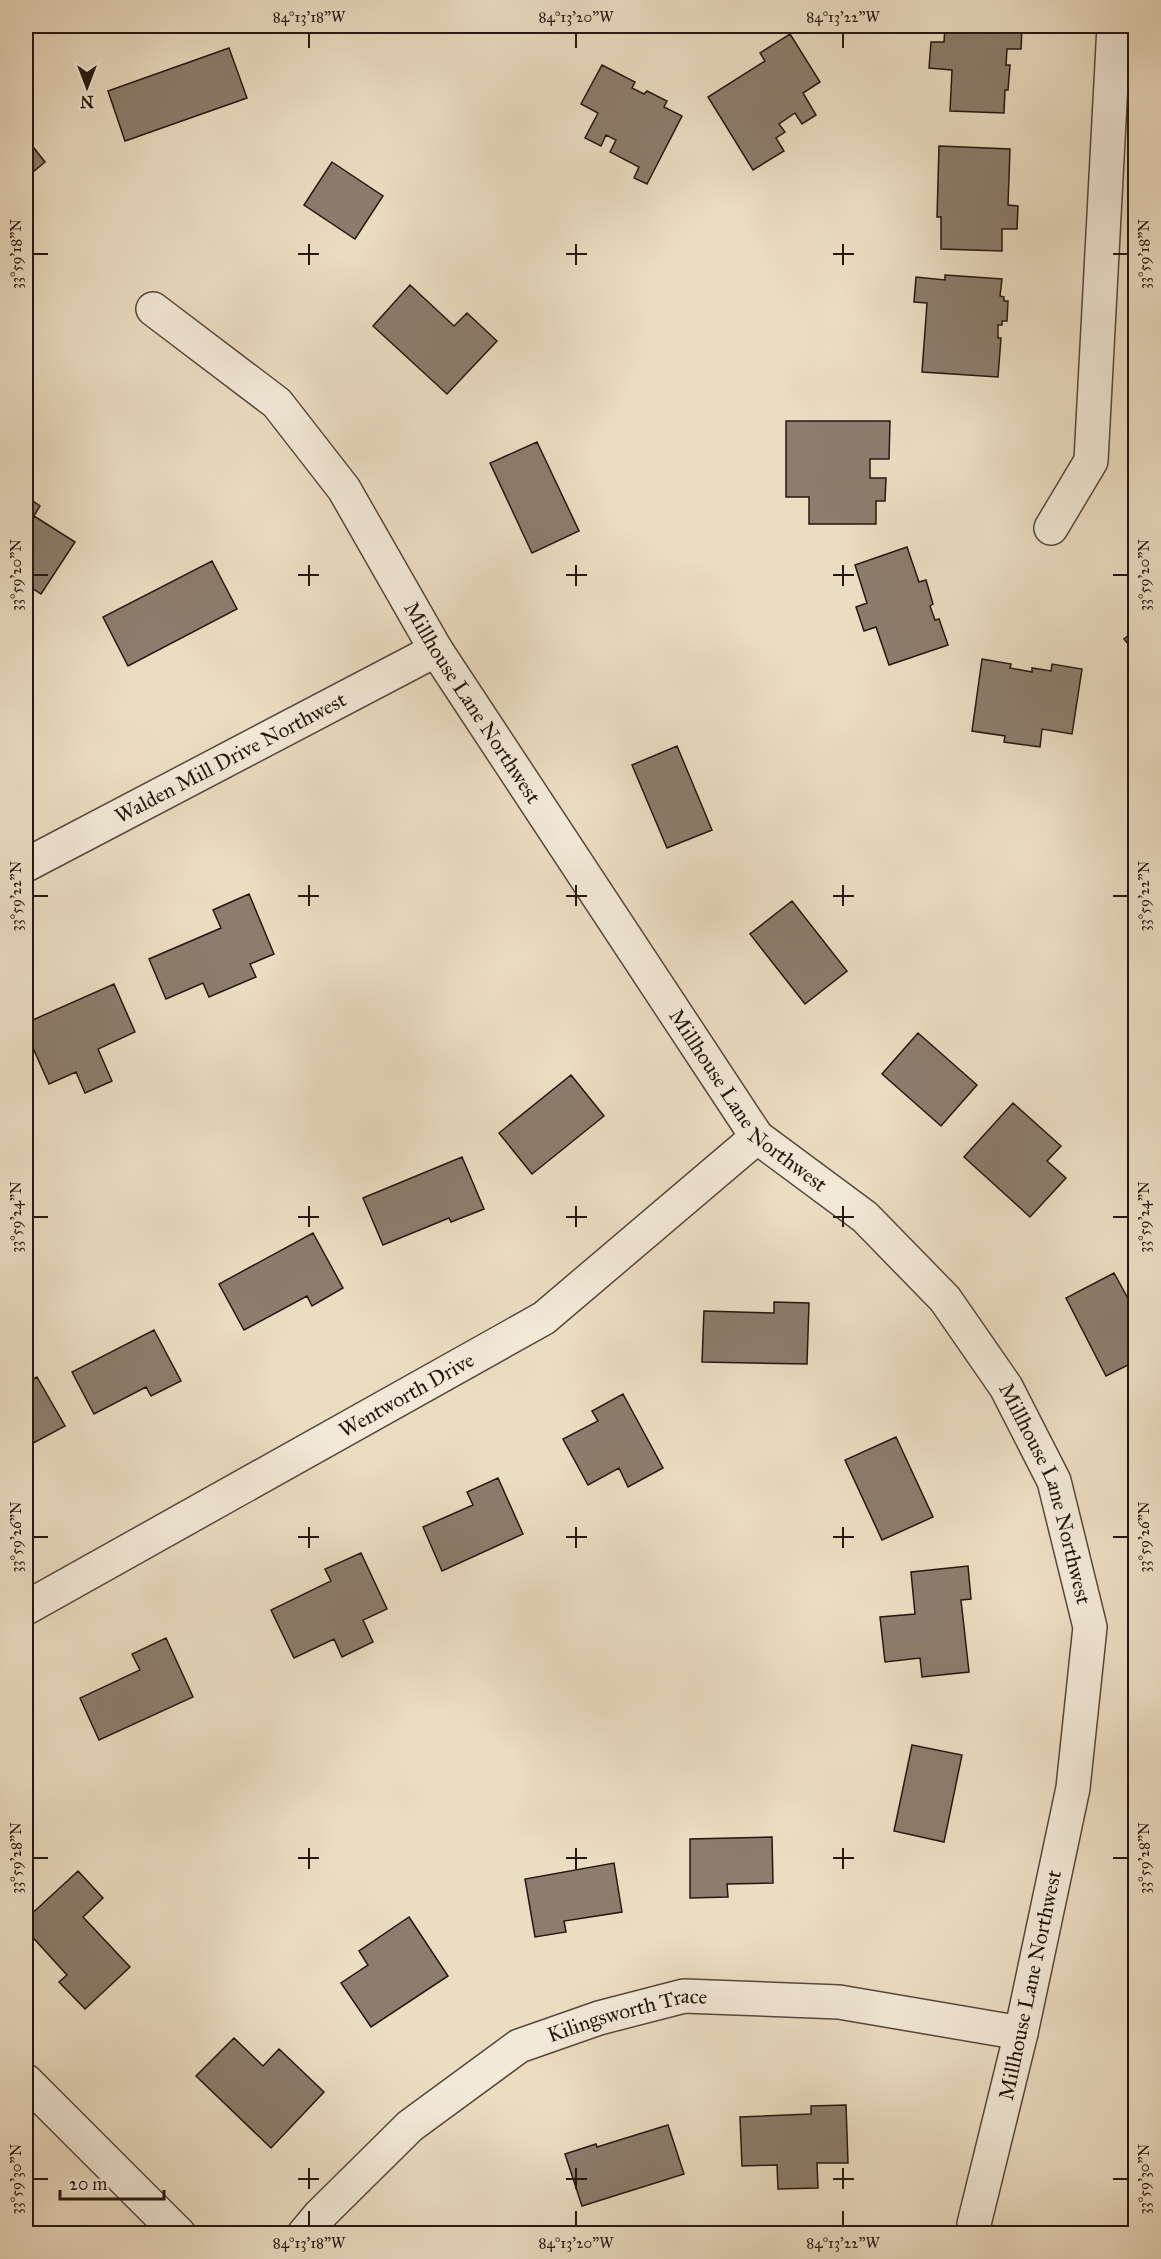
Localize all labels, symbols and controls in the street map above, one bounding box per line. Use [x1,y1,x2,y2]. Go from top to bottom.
text: 84°13'18"W [273,8,346,26]
text: 84°13'20"W [539,8,614,26]
text: 84°13'22"W [806,8,880,26]
north arrow [57,57,117,117]
text: N [80,92,94,111]
text: 33°59'18"N [7,219,25,289]
text: 33°59'18"N [1135,219,1153,289]
text: 33°59'20"N [7,539,25,611]
text: 33°59'20"N [1135,539,1153,611]
street label: Millhouse Lane Northwest [398,597,547,809]
street label: Walden Mill Drive Northwest [111,686,351,829]
text: 33°59'22"N [7,860,25,931]
text: 33°59'22"N [1135,860,1153,931]
street label: Millhouse Lane Northwest [663,1004,833,1198]
text: 33°59'24"N [7,1181,25,1253]
text: 33°59'24"N [1135,1181,1153,1253]
street label: Wentworth Drive [334,1347,479,1443]
street label: Millhouse Lane Northwest [993,1379,1097,1607]
text: 33°59'26"N [7,1501,25,1573]
text: 33°59'26"N [1135,1501,1153,1573]
text: 33°59'28"N [7,1822,25,1894]
text: 33°59'28"N [1135,1822,1153,1894]
street label: Millhouse Lane Northwest [993,1867,1067,2102]
street label: Kilingsworth Trace [544,1983,708,2048]
text: 33°59'30"N [7,2143,25,2214]
text: 33°59'30"N [1135,2143,1153,2214]
scale bar [60,2163,164,2201]
text: 20 m [69,2173,107,2195]
text: 84°13'18"W [273,2234,346,2252]
text: 84°13'20"W [539,2234,614,2252]
text: 84°13'22"W [806,2234,880,2252]

